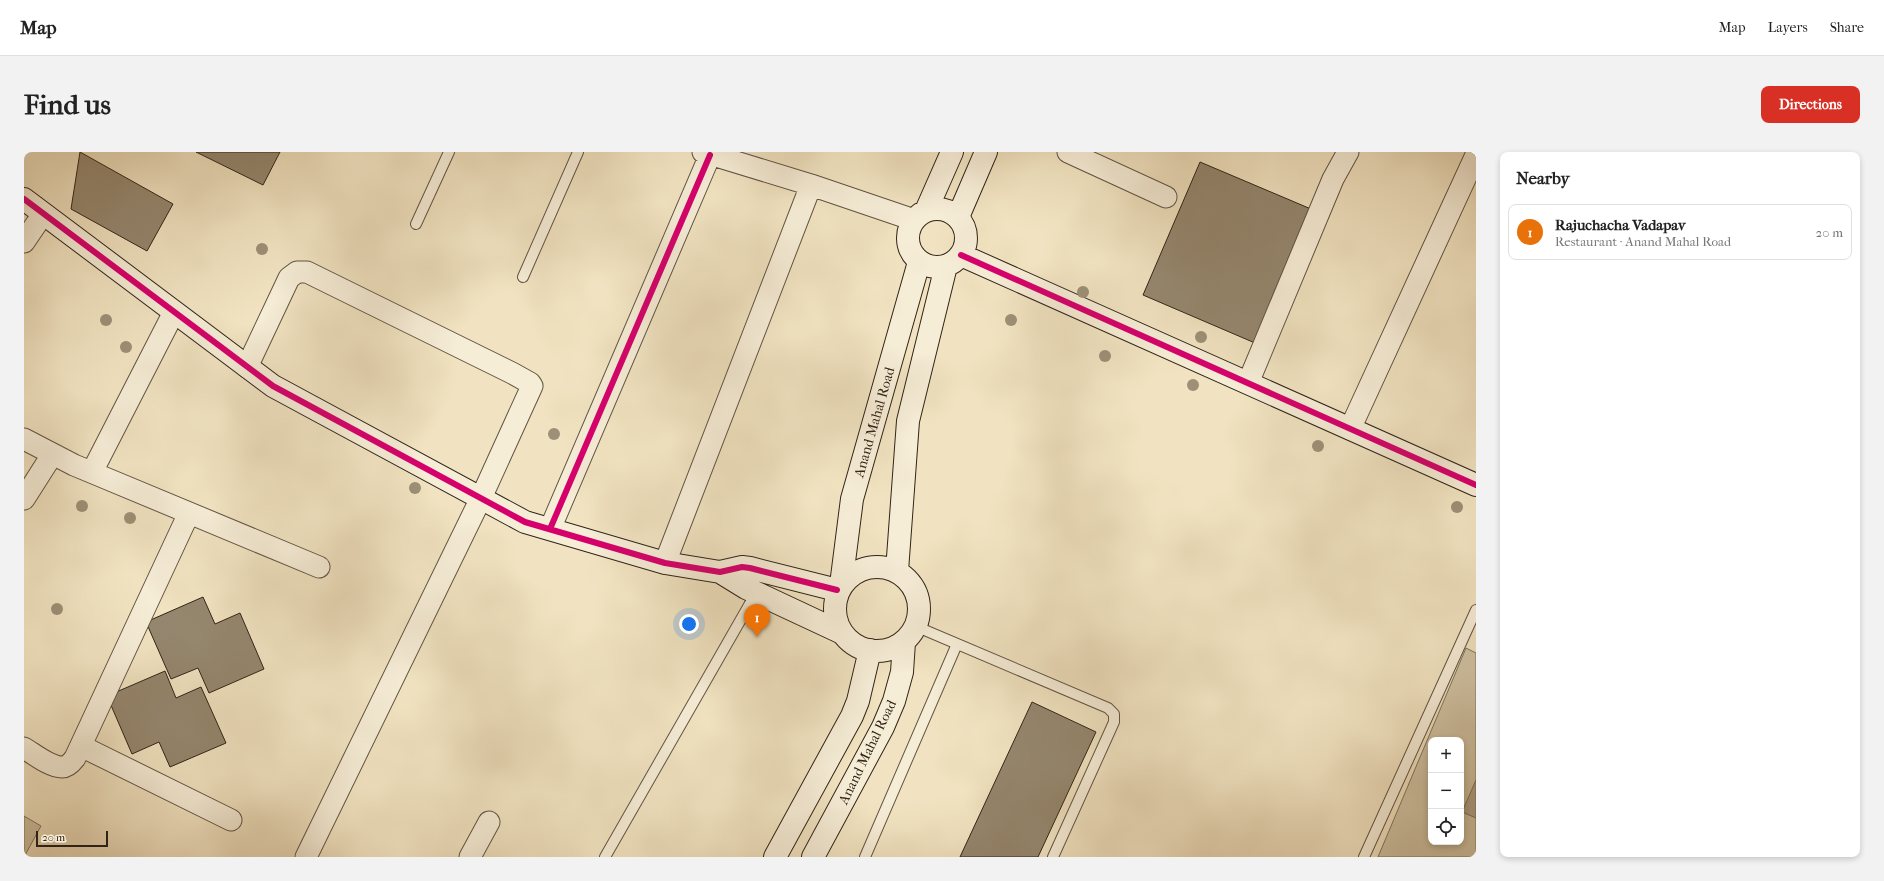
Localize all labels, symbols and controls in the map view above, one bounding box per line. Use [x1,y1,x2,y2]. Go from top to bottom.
text: Map [20,17,56,39]
text: Map [1719,19,1746,36]
text: Layers [1768,19,1808,36]
text: Share [1830,19,1864,36]
button: Directions [1761,86,1860,123]
text: Find us [24,88,111,121]
text: Nearby [1516,168,1570,188]
text: Rajuchacha Vadapav [1555,216,1686,234]
text: 1 [1528,225,1532,240]
text: 20 m [1816,225,1843,240]
text: Restaurant · Anand Mahal Road [1555,234,1731,249]
street label: Anand Mahal Road [850,365,898,480]
pin: 1 [744,604,770,637]
your location [679,614,699,634]
street label: Anand Mahal Road [834,697,900,808]
map controls [1428,737,1464,845]
button: + [1428,737,1464,773]
button: − [1428,773,1464,809]
button: locate [1428,809,1464,845]
scale bar [36,829,108,848]
text: 20 m [42,831,65,844]

